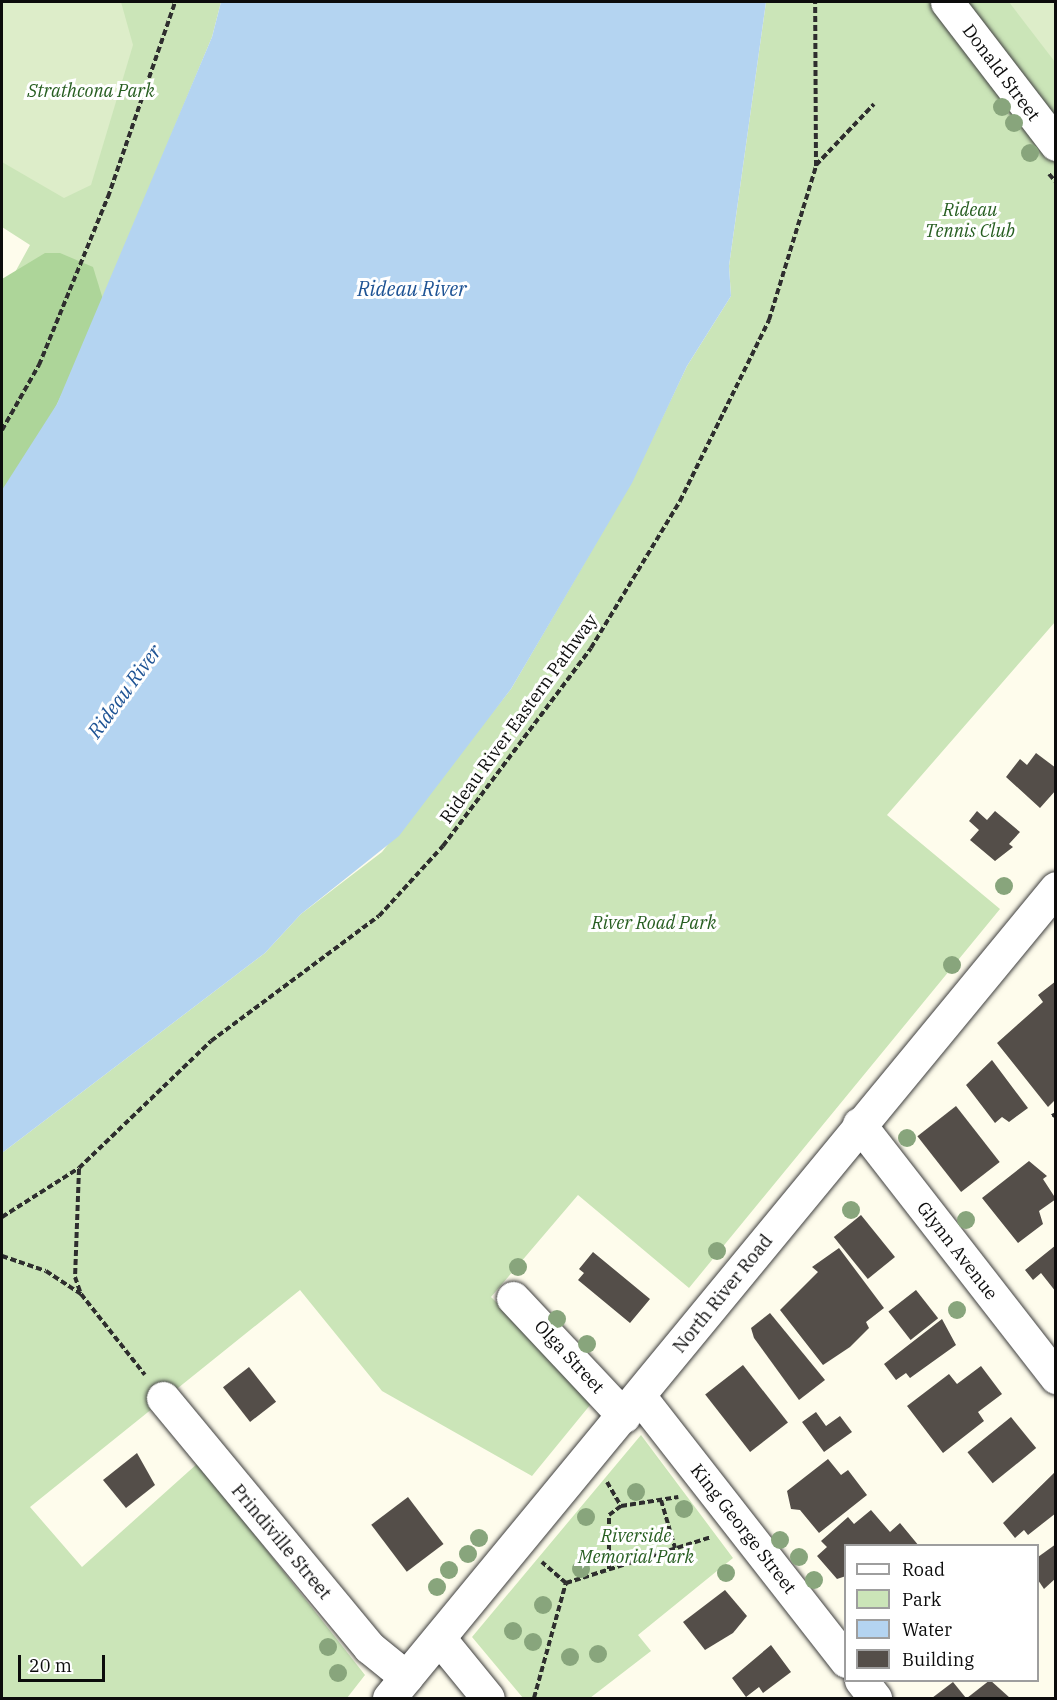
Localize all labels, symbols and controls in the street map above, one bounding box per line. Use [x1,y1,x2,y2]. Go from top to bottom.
street label: Donald Street [958,20,1044,126]
park label: Strathcona Park [27,80,155,102]
park label: Rideau Tennis Club [925,200,1015,242]
water label: Rideau River [357,276,467,300]
street label: Rideau River Eastern Pathway [436,610,602,828]
water label: Rideau River [82,640,166,742]
park label: River Road Park [591,912,717,934]
street label: Glynn Avenue [912,1198,1002,1304]
street label: North River Road [669,1231,777,1357]
street label: Olga Street [530,1316,608,1398]
street label: King George Street [686,1460,800,1598]
street label: Prindiville Street [227,1480,335,1604]
park label: Riverside Memorial Park [578,1526,694,1568]
legend [844,1544,1039,1682]
text: Road [902,1558,945,1581]
text: Park [902,1588,941,1611]
text: Water [902,1618,952,1641]
scale bar [21,1643,108,1681]
text: Building [902,1648,974,1671]
text: 20 m [29,1654,72,1677]

